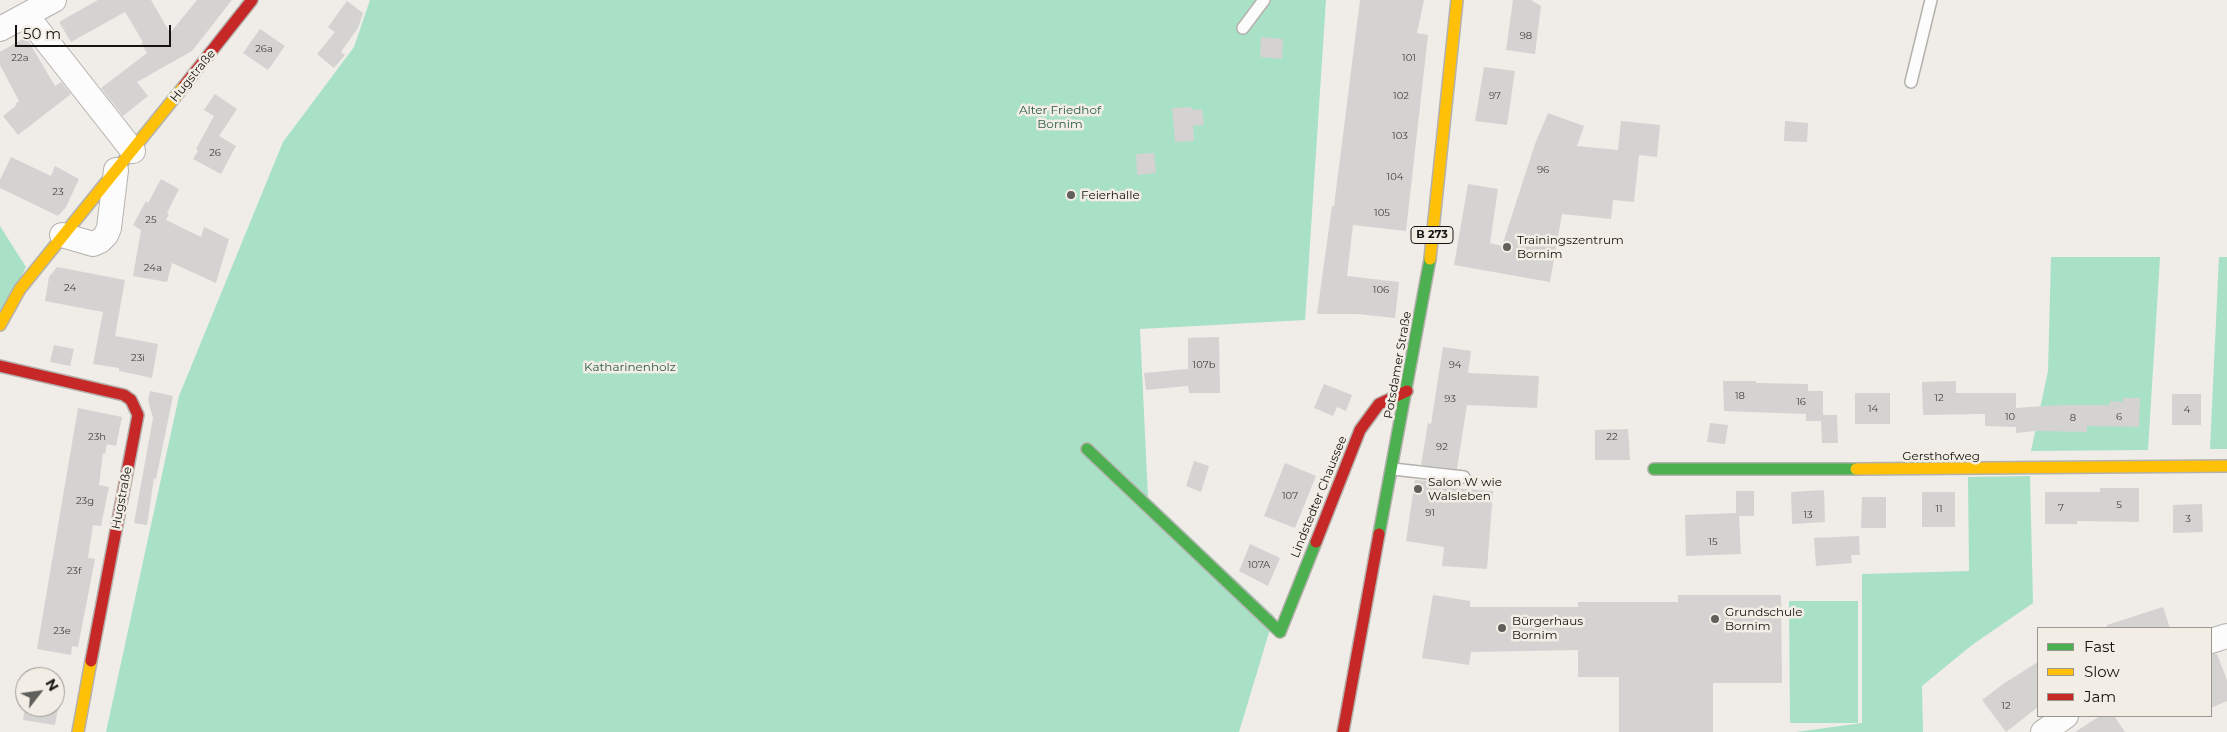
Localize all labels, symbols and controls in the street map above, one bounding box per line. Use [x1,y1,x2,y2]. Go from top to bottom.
scale bar [18,15,174,47]
text: 50 m [23,24,61,43]
house number: 98 [1520,30,1532,42]
house number: 26a [255,43,273,55]
street label: Hugstraße [167,47,219,105]
house number: 22a [11,52,29,64]
house number: 101 [1402,52,1416,64]
house number: 102 [1393,90,1409,102]
house number: 97 [1489,90,1501,102]
park label: Alter Friedhof Bornim [1019,103,1101,131]
house number: 103 [1392,130,1408,142]
house number: 26 [209,147,221,159]
house number: 96 [1537,164,1549,176]
house number: 104 [1387,171,1403,183]
house number: 23 [52,186,64,198]
place label: Feierhalle [1081,188,1140,202]
marker: Feierhalle [1065,189,1077,201]
house number: 105 [1374,207,1390,219]
house number: 25 [145,214,157,226]
road number: B 273 [1411,226,1453,244]
place label: Trainingszentrum Bornim [1517,233,1624,261]
marker: Trainingszentrum Bornim [1501,241,1513,253]
house number: 24a [144,262,162,274]
house number: 24 [64,282,76,294]
house number: 106 [1373,284,1389,296]
street label: Potsdamer Straße [1381,310,1415,420]
house number: 23i [131,352,145,364]
house number: 107b [1193,359,1215,371]
house number: 94 [1449,359,1461,371]
park label: Katharinenholz [584,360,676,374]
house number: 18 [1735,390,1745,402]
house number: 12 [1934,392,1944,404]
house number: 93 [1444,393,1456,405]
house number: 16 [1796,396,1806,408]
house number: 14 [1868,403,1878,415]
house number: 4 [2184,404,2190,416]
house number: 10 [2005,411,2015,423]
house number: 6 [2116,411,2122,423]
house number: 8 [2070,412,2076,424]
house number: 23h [88,431,106,443]
house number: 22 [1606,431,1618,443]
street label: Lindstedter Chaussee [1288,434,1350,560]
house number: 92 [1436,441,1448,453]
street label: Gersthofweg [1902,449,1980,463]
street label: Hugstraße [109,465,135,531]
place label: Salon W wie Walsleben [1428,475,1502,503]
marker: Salon W wie Walsleben [1412,483,1424,495]
house number: 107 [1282,490,1298,502]
house number: 23g [76,495,94,507]
house number: 5 [2116,499,2122,511]
house number: 7 [2058,502,2064,514]
house number: 11 [1935,503,1943,515]
house number: 91 [1425,507,1435,519]
house number: 13 [1803,509,1813,521]
house number: 3 [2185,513,2191,525]
house number: 15 [1708,536,1718,548]
house number: 107A [1248,559,1270,571]
house number: 23f [67,565,81,577]
place label: Grundschule Bornim [1725,605,1803,633]
marker: Grundschule Bornim [1709,613,1721,625]
place label: Bürgerhaus Bornim [1512,614,1583,642]
marker: Bürgerhaus Bornim [1496,622,1508,634]
house number: 23e [53,625,71,637]
legend [2037,627,2212,717]
text: Fast [2084,637,2115,656]
text: Slow [2084,662,2120,681]
north arrow [15,667,65,717]
text: N [42,676,63,694]
text: Jam [2084,687,2116,706]
house number: 12 [2001,700,2011,712]

